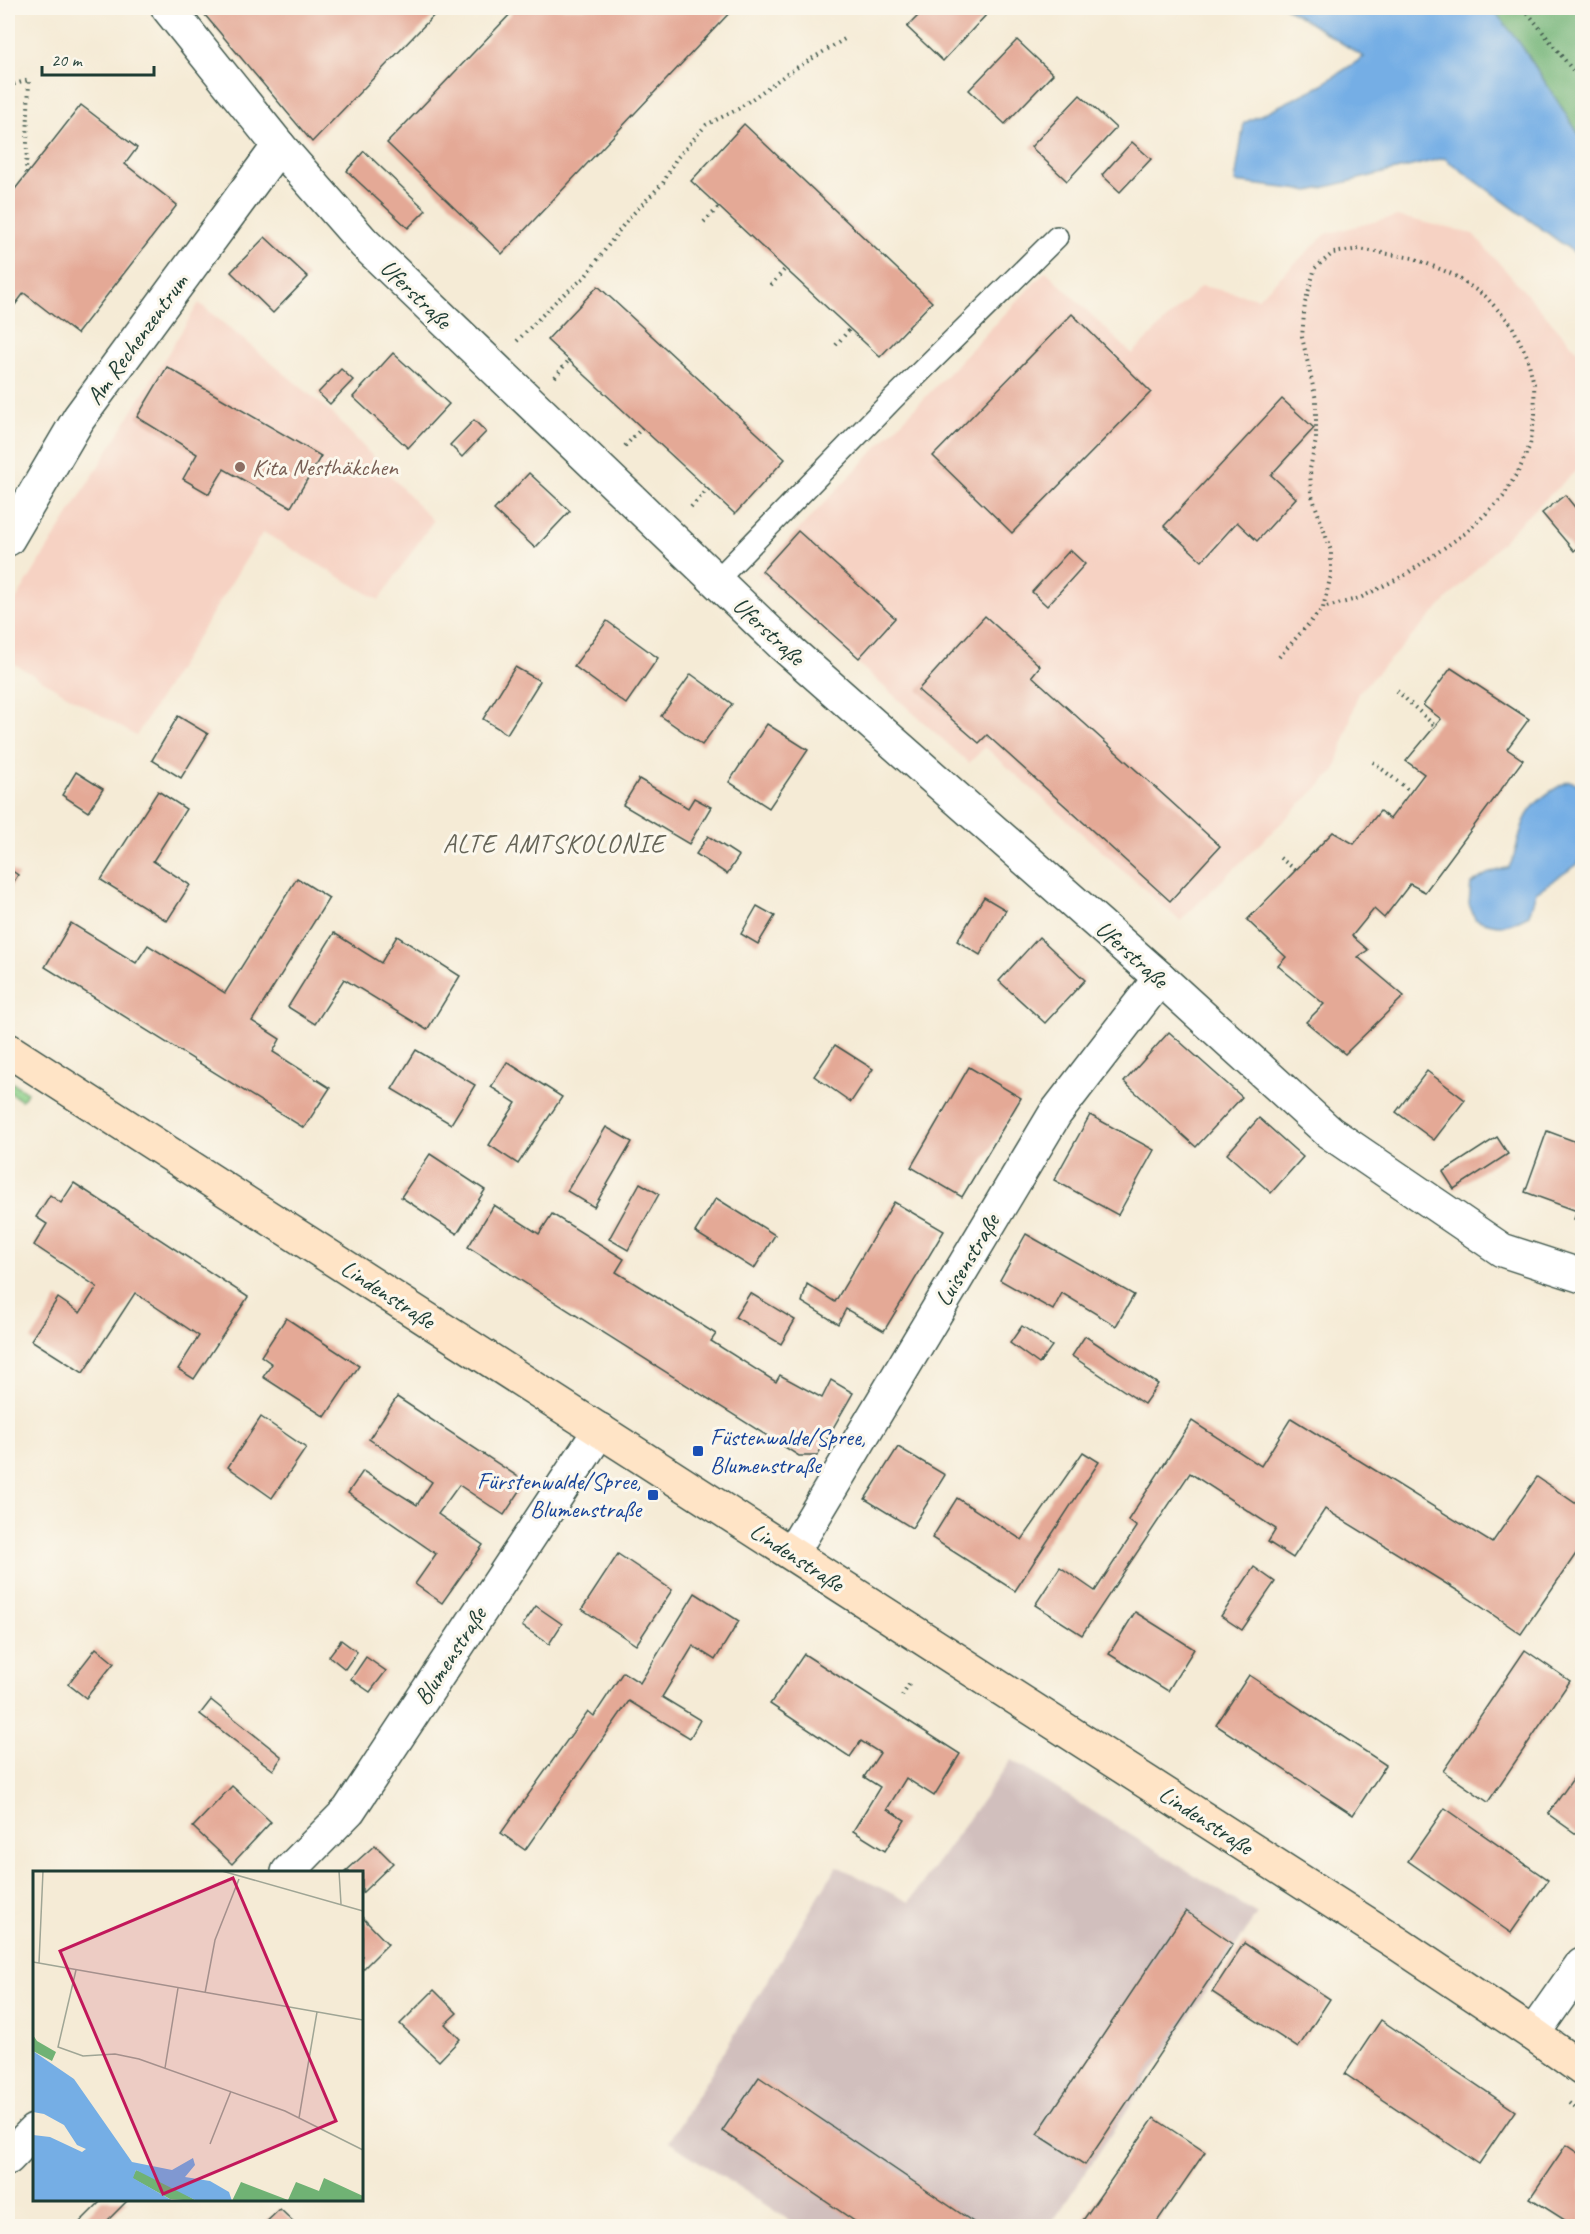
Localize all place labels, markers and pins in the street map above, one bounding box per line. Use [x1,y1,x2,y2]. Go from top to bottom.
place label: Kita Nesthäkchen [252,452,399,482]
marker: Kita Nesthäkchen [233,460,247,474]
place label: Füstenwalde/Spree, Blumenstraße [710,1422,865,1480]
marker: Füstenwalde/Spree, Blumenstraße [691,1444,705,1458]
place label: Fürstenwalde/Spree, Blumenstraße [477,1466,643,1524]
marker: Fürstenwalde/Spree, Blumenstraße [646,1488,660,1502]

